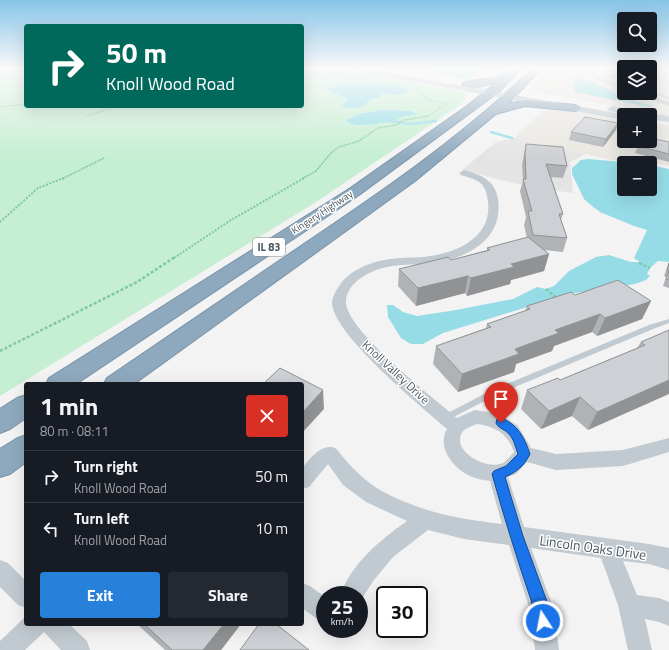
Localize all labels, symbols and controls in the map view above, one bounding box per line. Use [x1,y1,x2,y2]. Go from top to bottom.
map controls [617,12,657,196]
button: search [617,12,657,52]
text: 50 m [106,31,167,74]
icon: right [40,40,92,92]
button: layers [617,60,657,100]
text: Knoll Wood Road [106,70,235,97]
button: + [617,108,657,148]
button: − [617,156,657,196]
street label: Kingery Highway [288,186,356,238]
road number: IL 83 [253,238,285,256]
street label: Knoll Valley Drive [358,336,434,408]
pin [484,382,518,423]
text: 1 min [40,388,98,424]
icon: arrive [490,388,512,410]
button: close [246,395,288,437]
text: 80 m · 08:11 [40,421,109,441]
text: Turn right [74,455,138,478]
text: 50 m [255,465,288,488]
icon: right [40,466,62,488]
text: Knoll Wood Road [74,478,167,498]
text: Turn left [74,507,129,530]
text: 10 m [255,517,288,540]
icon: left [40,518,62,540]
street label: Lincoln Oaks Drive [538,529,648,565]
text: Knoll Wood Road [74,530,167,550]
button: Exit [40,572,160,618]
button: Share [168,572,288,618]
speed limit sign: 30 [376,586,428,638]
text: 25 [331,591,353,622]
position arrow [522,600,564,642]
text: km/h [331,614,353,629]

